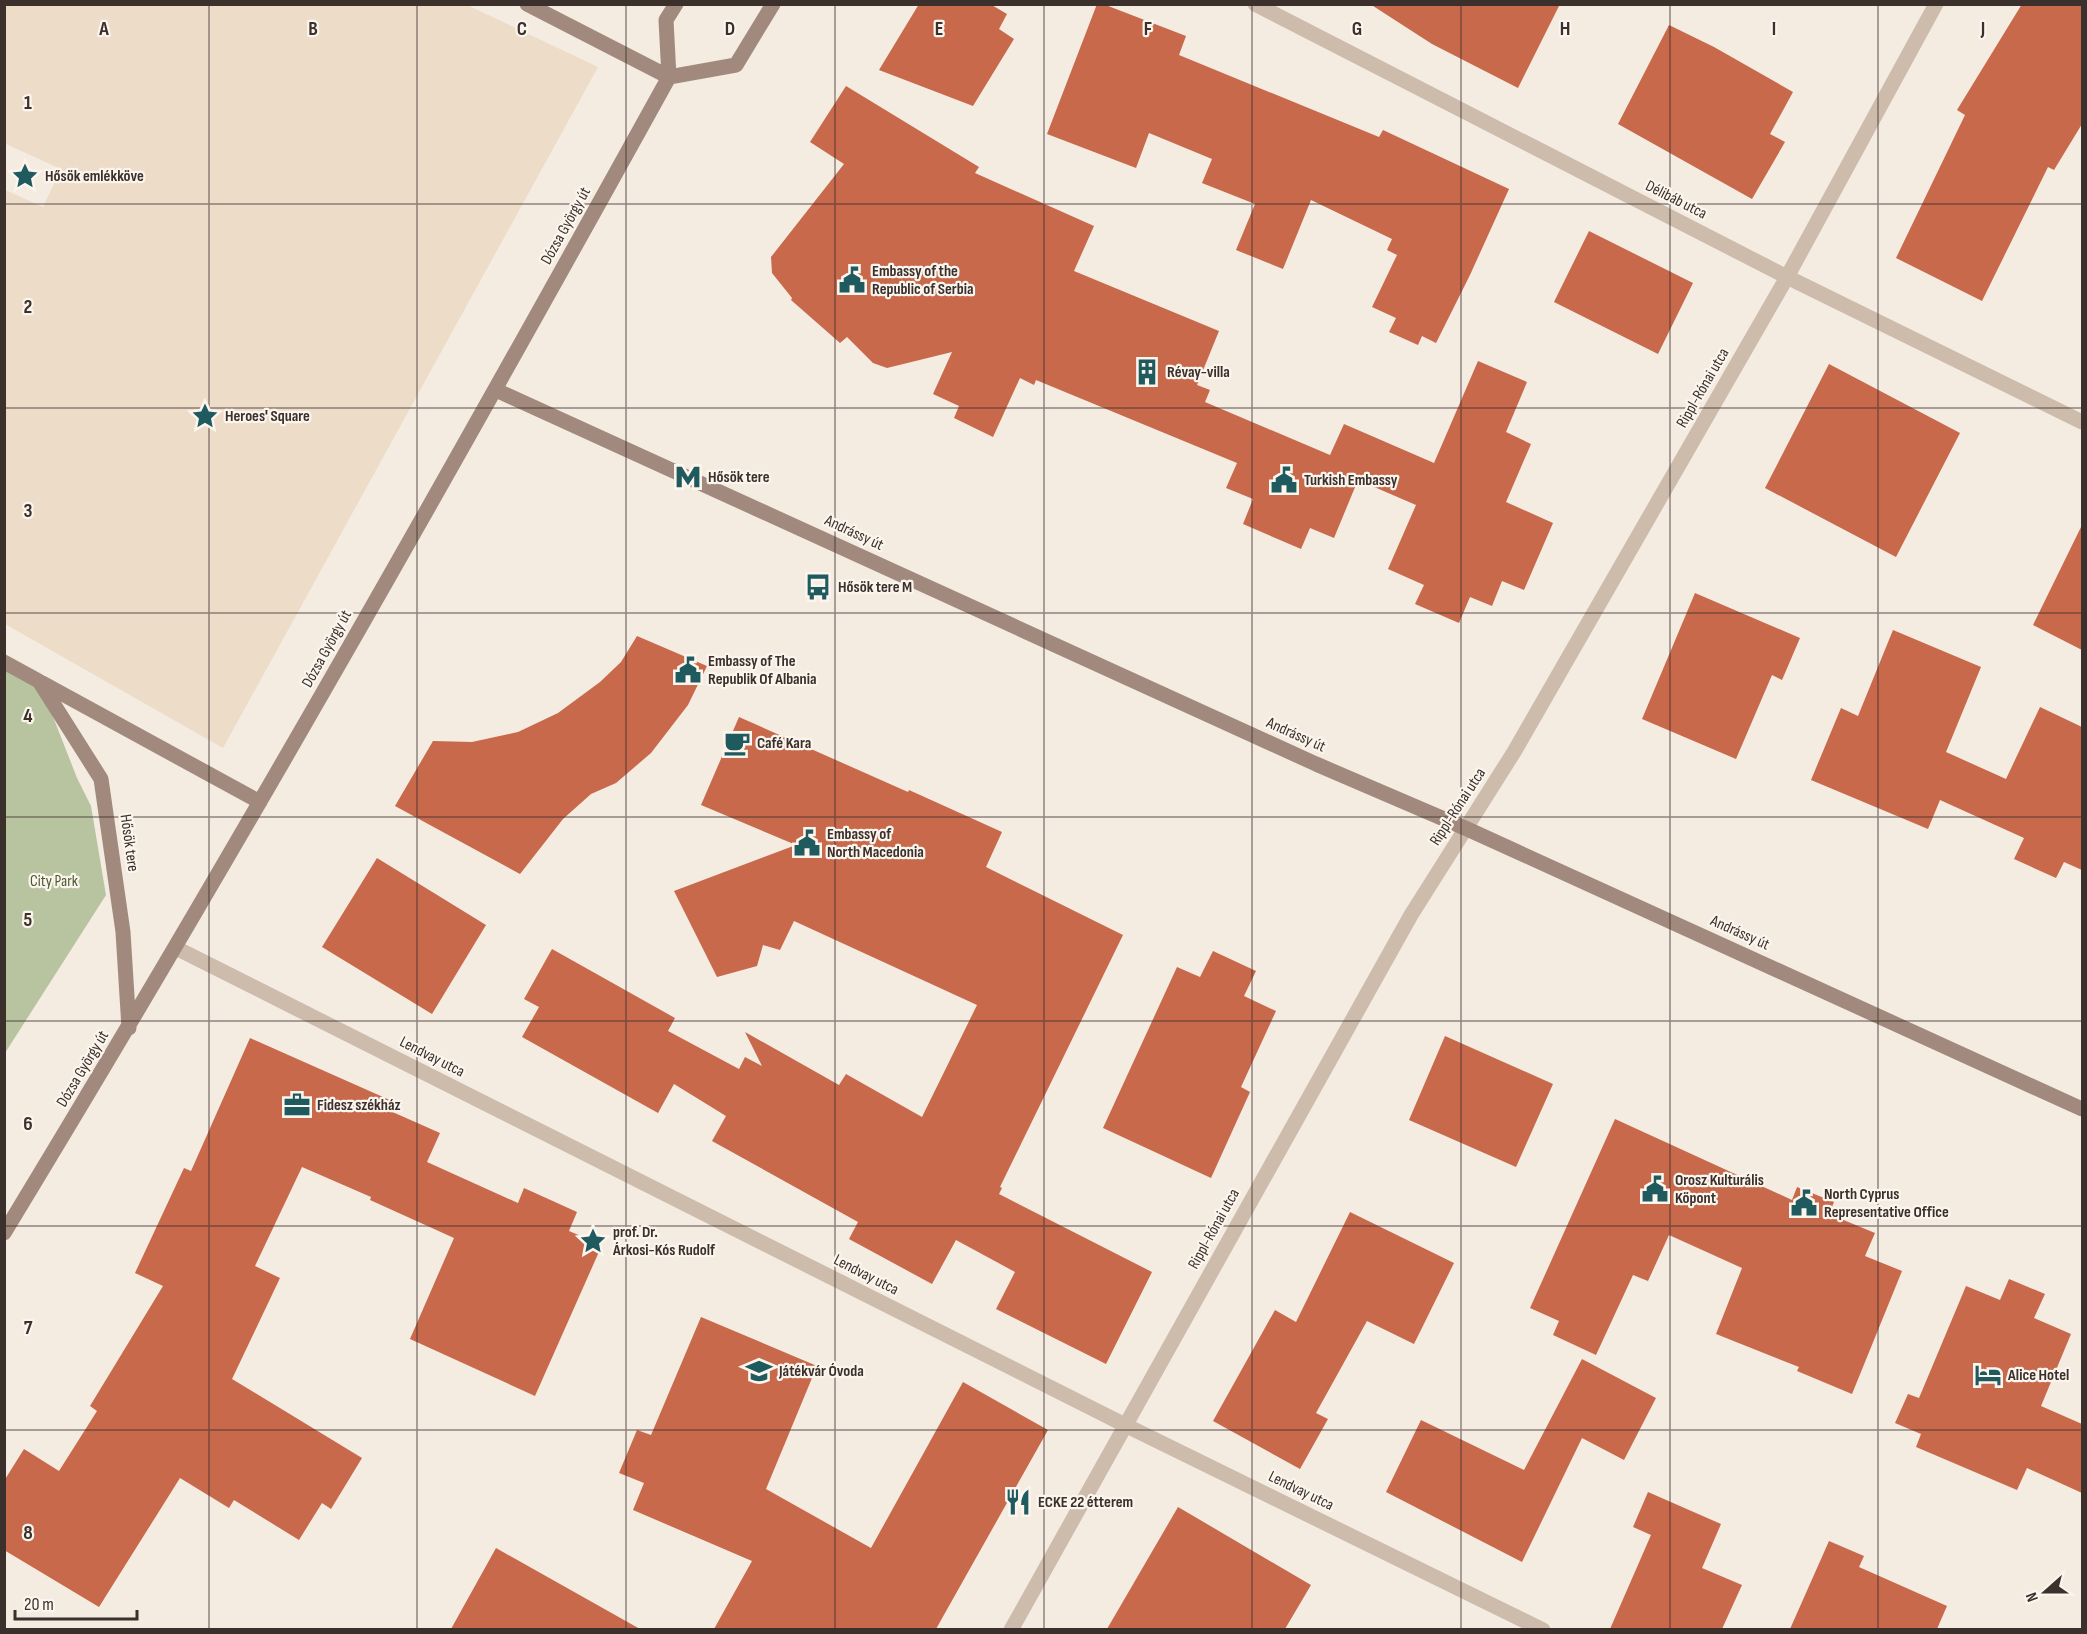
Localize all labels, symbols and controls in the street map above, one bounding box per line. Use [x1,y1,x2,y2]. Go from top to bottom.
text: A [98,17,109,41]
text: B [308,17,318,41]
text: C [517,17,527,41]
text: D [725,17,735,41]
text: E [935,17,943,41]
text: F [1144,17,1152,41]
text: G [1352,17,1362,41]
text: H [1560,17,1570,41]
text: I [1772,17,1776,41]
text: J [1980,17,1985,41]
text: 1 [24,91,32,115]
place icon: Hősök emlékköve [10,161,40,191]
place label: Hősök emlékköve [45,167,144,186]
street label: Délibáb utca [1642,176,1710,224]
street label: Dózsa György út [537,184,595,268]
place label: Embassy of the Republic of Serbia [872,262,973,299]
public building icon: Embassy of the Republic of Serbia [837,265,867,295]
text: 2 [24,295,32,319]
street label: Rippl-Rónai utca [1673,345,1733,431]
building icon: Révay-villa [1132,357,1162,387]
place label: Révay-villa [1167,363,1230,382]
place icon: Heroes' Square [190,401,220,431]
place label: Heroes' Square [225,407,310,426]
metro station icon: Hősök tere [673,462,703,492]
public building icon: Turkish Embassy [1269,465,1299,495]
place label: Hősök tere [708,468,770,487]
place label: Turkish Embassy [1304,471,1398,490]
text: 3 [24,499,33,523]
street label: Andrássy út [821,511,887,555]
bus stop icon: Hősök tere M [803,572,833,602]
place label: Hősök tere M [838,578,912,597]
street label: Dózsa György út [298,607,356,691]
place label: Embassy of The Republik Of Albania [708,652,817,689]
public building icon: Embassy of The Republik Of Albania [673,655,703,685]
text: 4 [23,704,33,728]
street label: Andrássy út [1263,713,1329,756]
cafe icon: Café Kara [722,728,752,758]
place label: Café Kara [757,734,811,753]
street label: Rippl-Rónai utca [1426,765,1490,849]
street label: Hősök tere [116,813,142,873]
place label: Embassy of North Macedonia [827,825,924,862]
public building icon: Embassy of North Macedonia [792,828,822,858]
park label: City Park [30,872,78,891]
text: 5 [24,908,33,932]
street label: Andrássy út [1707,911,1773,954]
street label: Dózsa György út [53,1027,113,1111]
street label: Lendvay utca [396,1033,468,1081]
office icon: Fidesz székház [282,1090,312,1120]
place label: Fidesz székház [317,1096,401,1115]
text: 6 [23,1112,33,1136]
place label: Orosz Kulturális Köpont [1675,1171,1764,1208]
public building icon: Orosz Kulturális Köpont [1640,1174,1670,1204]
place label: North Cyprus Representative Office [1824,1185,1949,1222]
street label: Rippl-Rónai utca [1184,1186,1244,1272]
public building icon: North Cyprus Representative Office [1789,1188,1819,1218]
place label: prof. Dr. Árkosi-Kós Rudolf [612,1223,716,1260]
place icon: prof. Dr. Árkosi-Kós Rudolf [578,1226,608,1256]
street label: Lendvay utca [830,1251,902,1299]
text: 7 [24,1316,33,1340]
school or university icon: Játékvár Óvoda [744,1356,774,1386]
hotel icon: Alice Hotel [1973,1360,2003,1390]
place label: Játékvár Óvoda [778,1362,864,1381]
place label: Alice Hotel [2007,1366,2069,1385]
street label: Lendvay utca [1265,1467,1337,1515]
restaurant icon: ECKE 22 étterem [1003,1487,1033,1517]
place label: ECKE 22 étterem [1038,1493,1133,1512]
text: 8 [23,1521,33,1545]
north arrow [2015,1562,2075,1622]
scale bar [15,1583,136,1621]
text: N [2022,1589,2043,1604]
text: 20 m [24,1594,54,1615]

